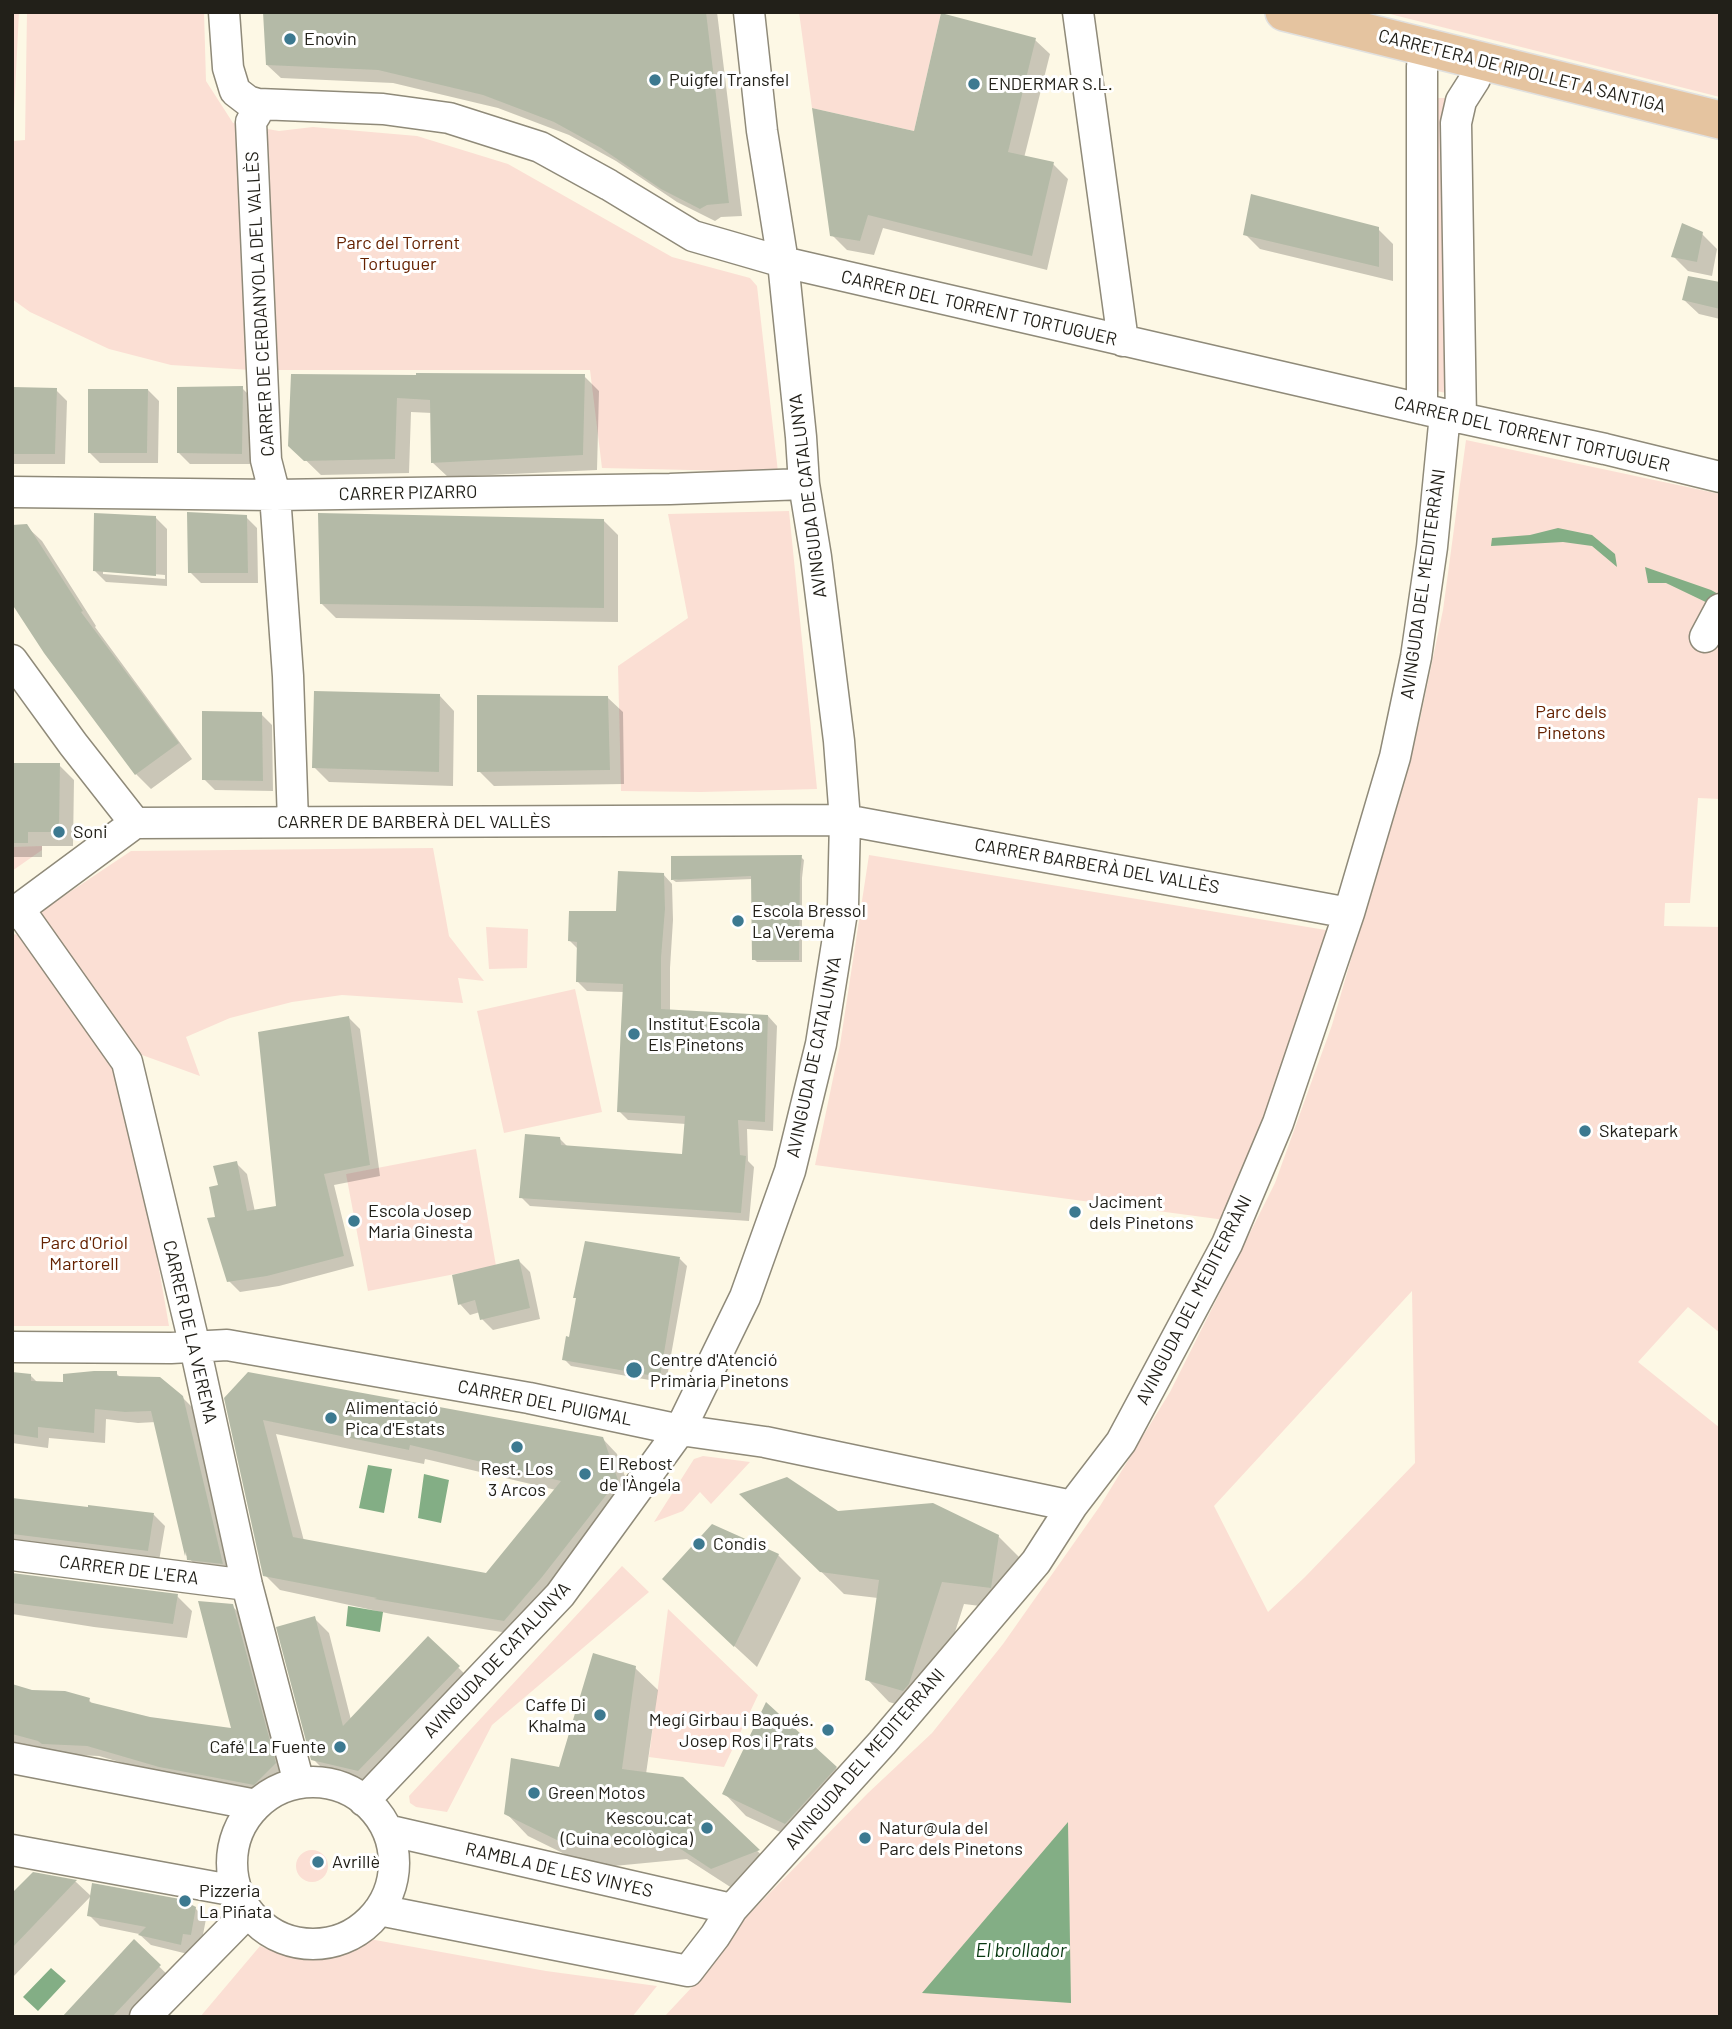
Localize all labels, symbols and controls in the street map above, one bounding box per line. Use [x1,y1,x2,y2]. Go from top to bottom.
street label: CARRETERA DE RIPOLLET A SANTIGA [1376,25,1668,117]
place label: Enovin [304,28,357,50]
marker: Enovin [282,31,298,47]
place label: Puigfel Transfel [669,69,789,91]
marker: Puigfel Transfel [647,72,663,88]
place label: ENDERMAR S.L. [988,73,1113,95]
marker: ENDERMAR S.L. [966,76,982,92]
street label: CARRER DE CERDANYOLA DEL VALLÈS [241,151,279,457]
park label: Parc del Torrent Tortuguer [336,232,460,274]
street label: CARRER DEL TORRENT TORTUGUER [839,266,1119,350]
street label: CARRER DEL TORRENT TORTUGUER [1392,392,1672,476]
street label: AVINGUDA DE CATALUNYA [785,393,831,599]
street label: AVINGUDA DEL MEDITERRÀNI [1396,467,1450,701]
street label: CARRER PIZARRO [338,481,478,505]
park label: Parc dels Pinetons [1535,701,1607,744]
street label: CARRER DE BARBERÀ DEL VALLÈS [277,811,551,833]
place label: Soni [73,821,108,843]
marker: Soni [51,824,67,840]
street label: CARRER BARBERÀ DEL VALLÈS [973,834,1221,898]
place label: Escola Bressol La Verema [752,900,866,942]
marker: Escola Bressol La Verema [730,913,746,929]
street label: AVINGUDA DE CATALUNYA [782,954,846,1160]
place label: Institut Escola Els Pinetons [648,1013,760,1056]
marker: Institut Escola Els Pinetons [626,1026,642,1042]
place label: Skatepark [1599,1120,1678,1142]
marker: Skatepark [1577,1123,1593,1139]
place label: Jaciment dels Pinetons [1089,1191,1194,1234]
street label: AVINGUDA DEL MEDITERRÀNI [1132,1192,1256,1408]
place label: Escola Josep Maria Ginesta [368,1200,473,1242]
marker: Jaciment dels Pinetons [1067,1204,1083,1220]
marker: Escola Josep Maria Ginesta [346,1213,362,1229]
park label: Parc d'Oriol Martorell [40,1232,128,1274]
street label: CARRER DE LA VEREMA [158,1238,222,1426]
place label: Centre d'Atenció Primària Pinetons [650,1349,789,1392]
marker: Centre d'Atenció Primària Pinetons [624,1360,644,1380]
street label: CARRER DEL PUIGMAL [456,1375,634,1431]
place label: Alimentació Pica d'Estats [345,1397,445,1440]
marker: Alimentació Pica d'Estats [323,1410,339,1426]
marker: Rest. Los 3 Arcos [509,1439,525,1455]
place label: El Rebost de l'Àngela [599,1453,681,1496]
place label: Rest. Los 3 Arcos [481,1458,553,1500]
marker: El Rebost de l'Àngela [577,1466,593,1482]
place label: Condis [713,1533,766,1555]
marker: Condis [691,1536,707,1552]
street label: CARRER DE L'ERA [58,1551,200,1589]
street label: AVINGUDA DE CATALUNYA [419,1577,575,1743]
street label: AVINGUDA DEL MEDITERRÀNI [781,1664,949,1854]
place label: Caffe Di Khalma [525,1694,586,1736]
marker: Caffe Di Khalma [592,1707,608,1723]
place label: Megí Girbau i Baqués. Josep Ros i Prats [649,1709,814,1752]
marker: Megí Girbau i Baqués. Josep Ros i Prats [820,1722,836,1738]
place label: Café La Fuente [210,1736,326,1758]
marker: Café La Fuente [332,1739,348,1755]
place label: Green Motos [548,1782,645,1804]
marker: Green Motos [526,1785,542,1801]
place label: Kescou.cat (Cuina ecològica) [561,1807,693,1850]
place label: Natur@ula del Parc dels Pinetons [879,1817,1023,1860]
marker: Kescou.cat (Cuina ecològica) [699,1820,715,1836]
marker: Natur@ula del Parc dels Pinetons [857,1830,873,1846]
street label: RAMBLA DE LES VINYES [463,1838,655,1902]
place label: Avrillè [332,1851,380,1873]
marker: Avrillè [310,1854,326,1870]
place label: Pizzeria La Piñata [199,1880,272,1923]
marker: Pizzeria La Piñata [177,1893,193,1909]
water label: El brollador [975,1940,1067,1962]

